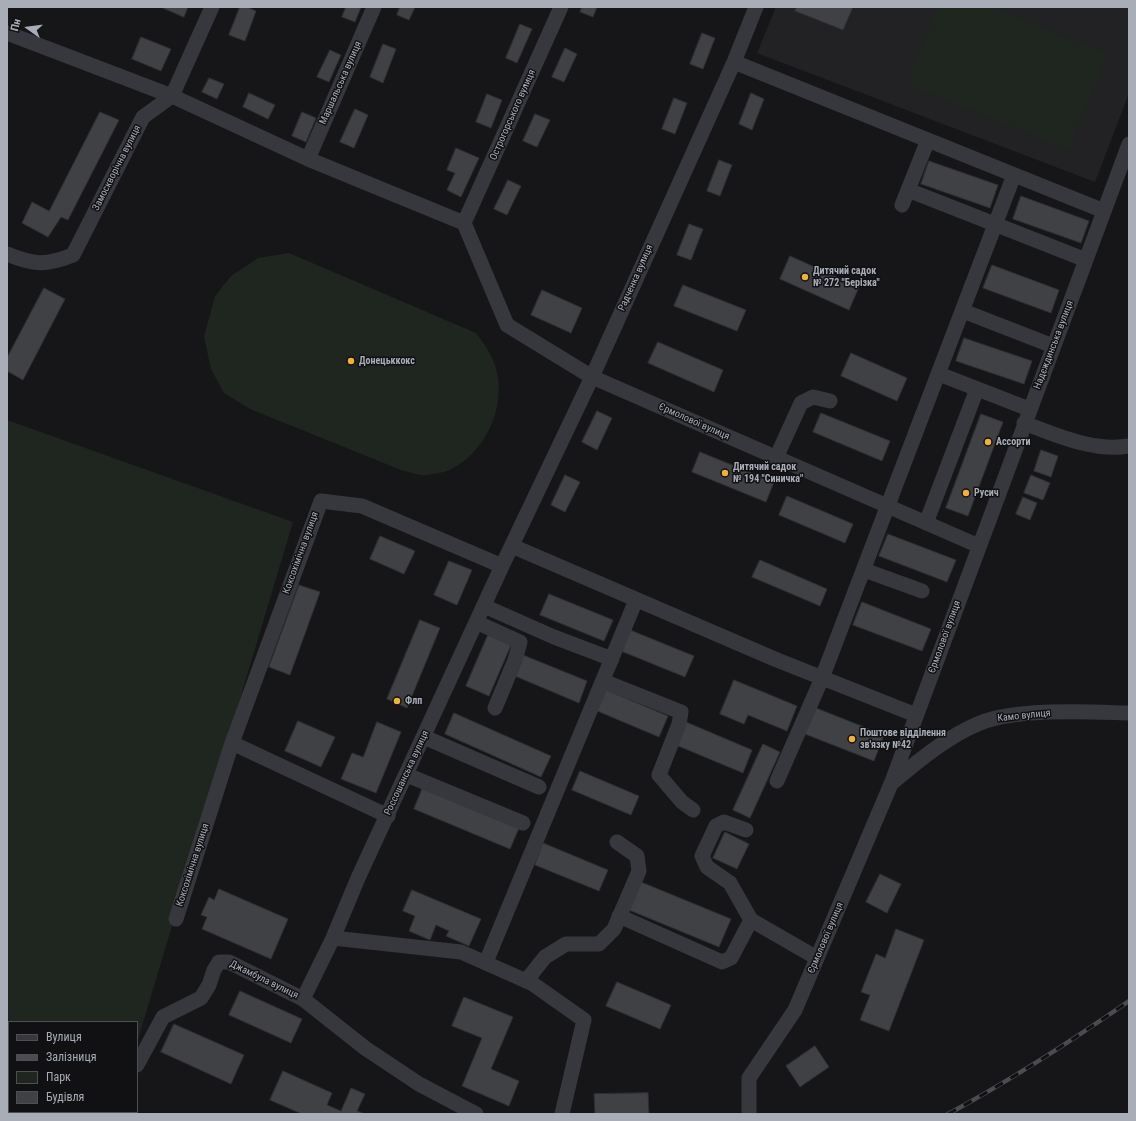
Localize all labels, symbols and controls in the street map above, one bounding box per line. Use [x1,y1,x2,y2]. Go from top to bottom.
north arrow [8,8,48,48]
text: Пн [8,17,24,33]
street label: Маршальська вулиця [317,40,365,126]
street label: Острогорського вулиця [488,68,538,162]
street label: Замоскворічна вулиця [90,123,144,213]
street label: Радченка вулиця [616,243,656,313]
place label: Дитячий садок № 272 "Берізка" [813,265,880,288]
marker: Дитячий садок № 272 "Берізка" [800,272,810,282]
street label: Надєждинська вулиця [1032,299,1076,391]
place label: Донецьккокс [359,355,415,367]
marker: Донецьккокс [346,356,356,366]
street label: Єрмолової вулиця [657,401,731,443]
place label: Ассорти [996,436,1030,448]
marker: Ассорти [983,437,993,447]
place label: Дитячий садок № 194 "Синичка" [733,461,803,484]
marker: Дитячий садок № 194 "Синичка" [720,468,730,478]
place label: Русич [974,487,999,499]
marker: Русич [961,488,971,498]
street label: Коксохімічна вулиця [281,510,321,596]
street label: Єрмолової вулиця [926,599,964,675]
place label: Флп [405,695,422,707]
marker: Флп [392,696,402,706]
street label: Камо вулиця [997,707,1051,725]
place label: Поштове відділення зв'язку №42 [860,727,946,750]
street label: Россошанська вулиця [382,729,432,817]
marker: Поштове відділення зв'язку №42 [847,734,857,744]
street label: Коксохімічна вулиця [174,822,212,908]
street label: Єрмолової вулиця [806,901,846,975]
street label: Джамбула вулиця [228,958,300,1002]
legend [8,1021,138,1113]
text: Вулиця [46,1030,82,1044]
text: Залізниця [46,1050,97,1064]
text: Парк [46,1070,71,1084]
text: Будівля [46,1090,84,1104]

